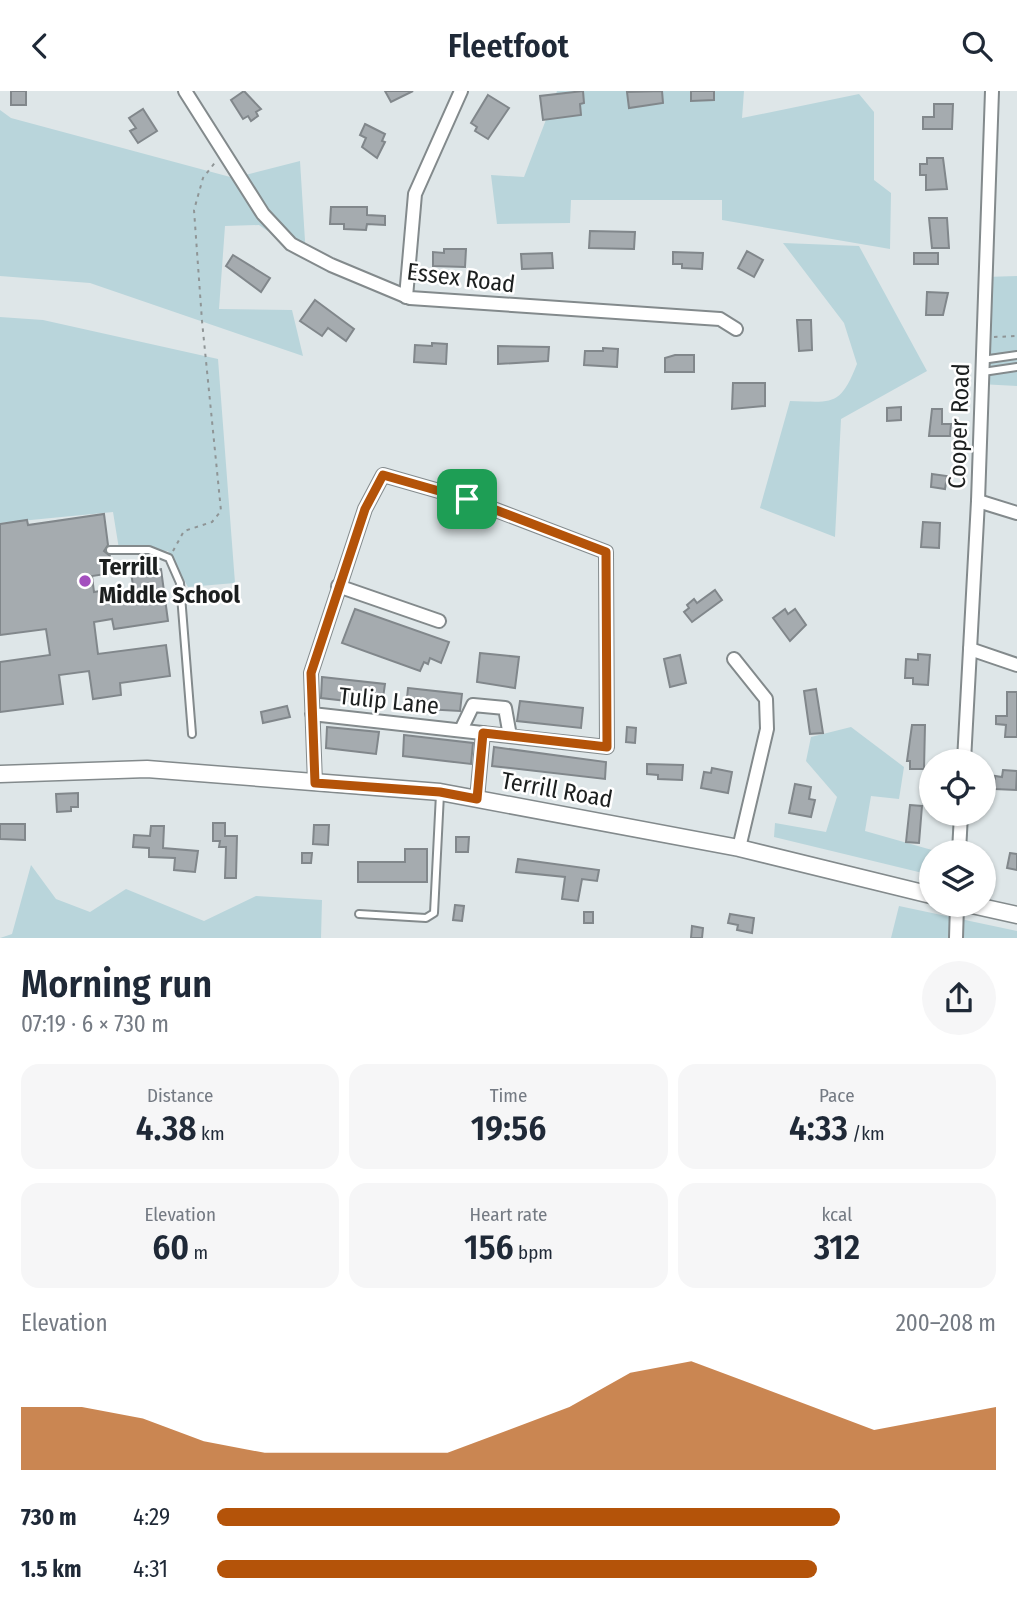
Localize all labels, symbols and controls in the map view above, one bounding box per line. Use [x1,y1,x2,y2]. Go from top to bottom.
icon: back [21,27,59,65]
text: Fleetfoot [448,27,569,65]
icon: search [958,27,996,65]
street label: Essex Road [405,257,517,299]
street label: Cooper Road [943,363,975,489]
pin [437,469,497,529]
icon: arrive [448,480,486,518]
place label: Terrill Middle School [99,553,240,609]
marker: Terrill Middle School [77,573,93,589]
street label: Tulip Lane [338,682,440,720]
map controls [919,749,996,917]
button: locate [919,749,996,826]
street label: Terrill Road [499,766,615,814]
button: layers [919,840,996,917]
text: Morning run [21,961,212,1007]
button: share [922,961,996,1035]
text: 07:19 · 6 × 730 m [21,1010,169,1038]
text: Distance [147,1084,213,1107]
text: Time [490,1084,527,1107]
text: Pace [819,1084,855,1107]
text: 4.38 [136,1107,197,1149]
text: 19:56 [471,1107,546,1149]
text: 4:33 [789,1107,848,1149]
text: km [197,1122,225,1145]
text: /km [848,1122,885,1145]
text: Elevation [144,1203,216,1226]
text: Heart rate [469,1203,548,1226]
text: kcal [821,1203,852,1226]
text: 60 [152,1226,189,1268]
text: 156 [464,1226,514,1268]
text: 312 [814,1226,860,1268]
text: m [189,1241,208,1264]
text: bpm [514,1241,553,1264]
text: Elevation [21,1309,108,1337]
text: 200–208 m [896,1309,996,1337]
text: 730 m [21,1503,77,1531]
text: 4:29 [133,1503,170,1531]
text: 1.5 km [21,1555,82,1583]
text: 4:31 [133,1555,168,1583]

